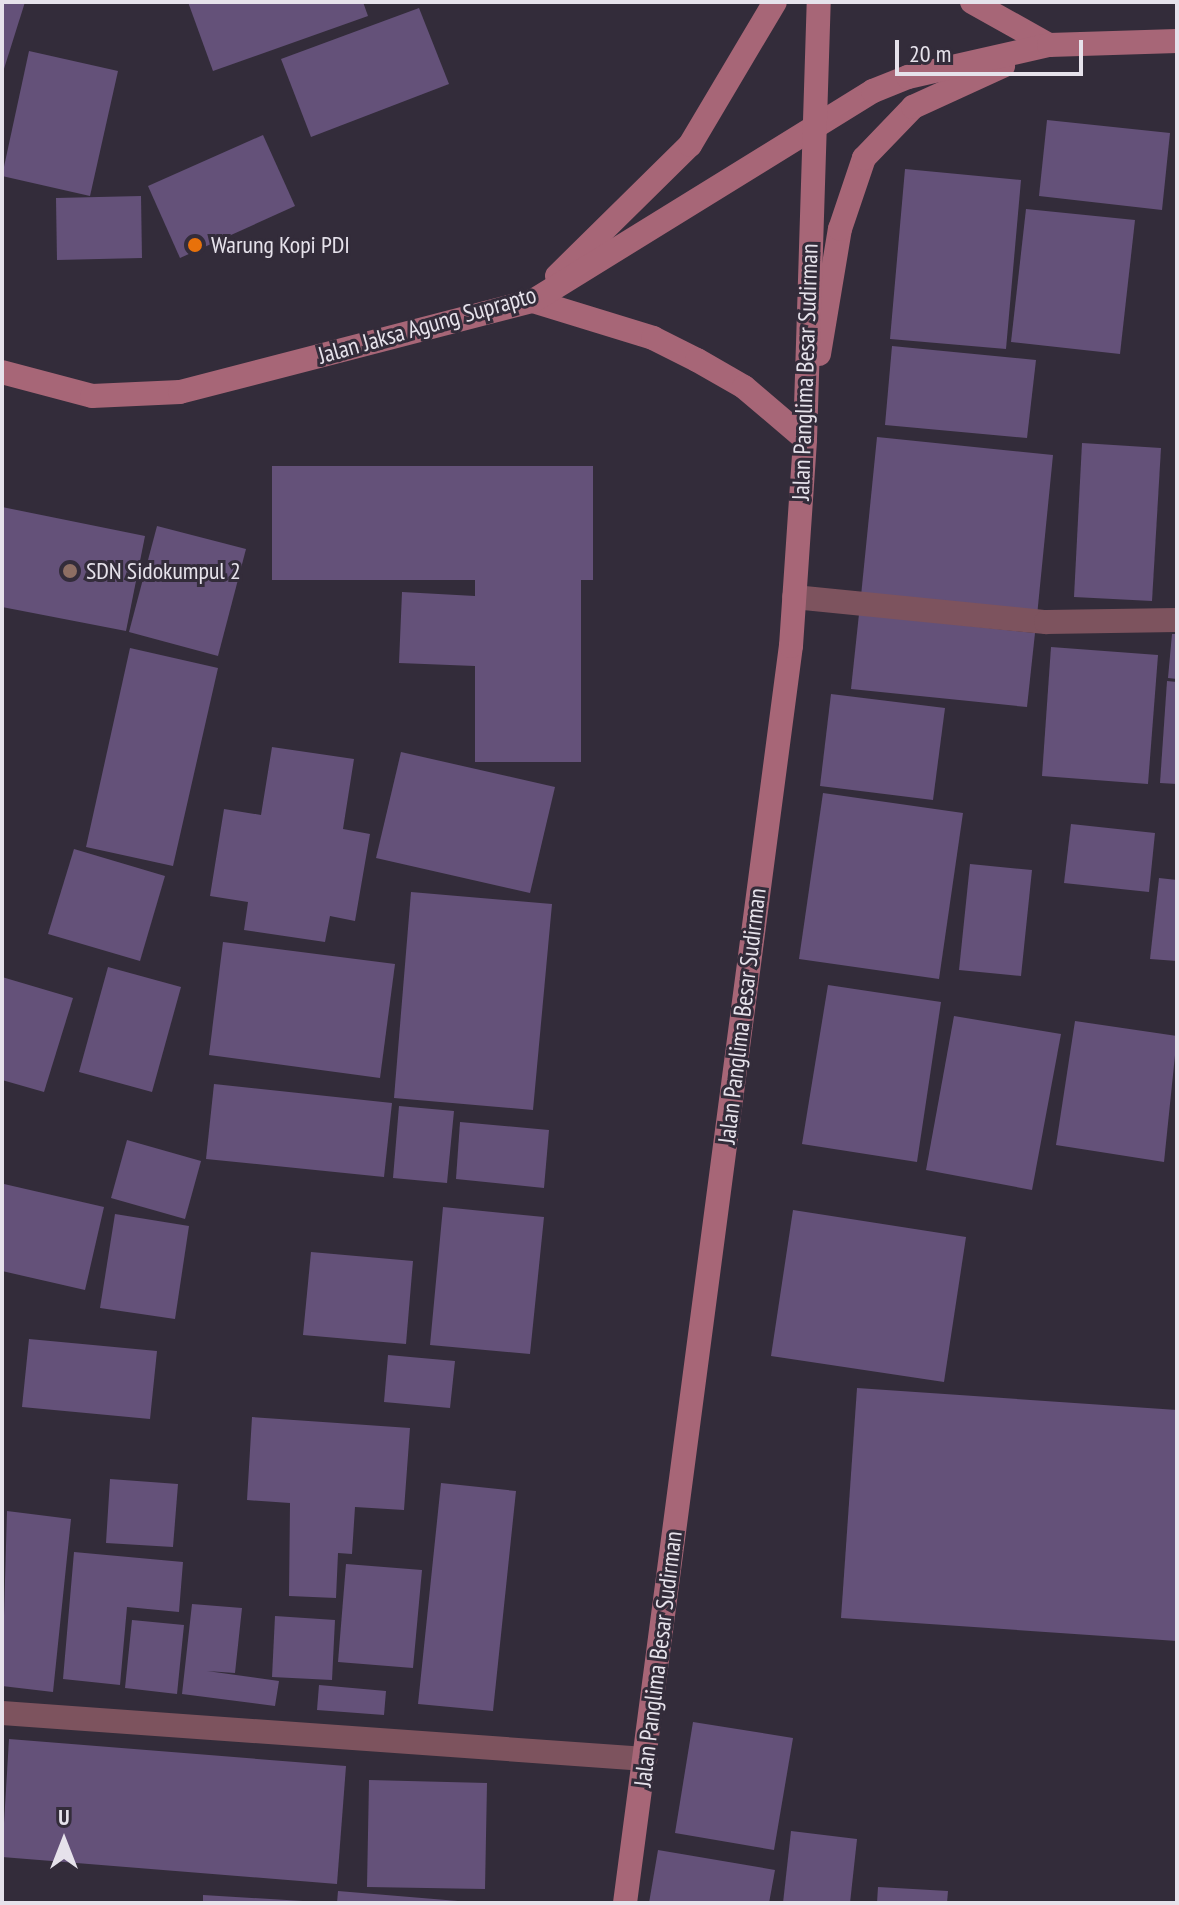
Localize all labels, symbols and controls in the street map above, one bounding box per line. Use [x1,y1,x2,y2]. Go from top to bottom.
scale bar [899,24,1087,74]
text: 20 m [909,38,951,69]
place label: Warung Kopi PDI [211,231,350,259]
marker: Warung Kopi PDI [186,236,204,254]
street label: Jalan Panglima Besar Sudirman [786,243,824,501]
street label: Jalan Jaksa Agung Suprapto [314,280,540,370]
place label: SDN Sidokumpul 2 [86,557,241,585]
marker: SDN Sidokumpul 2 [61,562,79,580]
street label: Jalan Panglima Besar Sudirman [712,887,772,1145]
street label: Jalan Panglima Besar Sudirman [628,1530,688,1788]
north arrow [24,1801,104,1881]
text: U [58,1803,70,1831]

